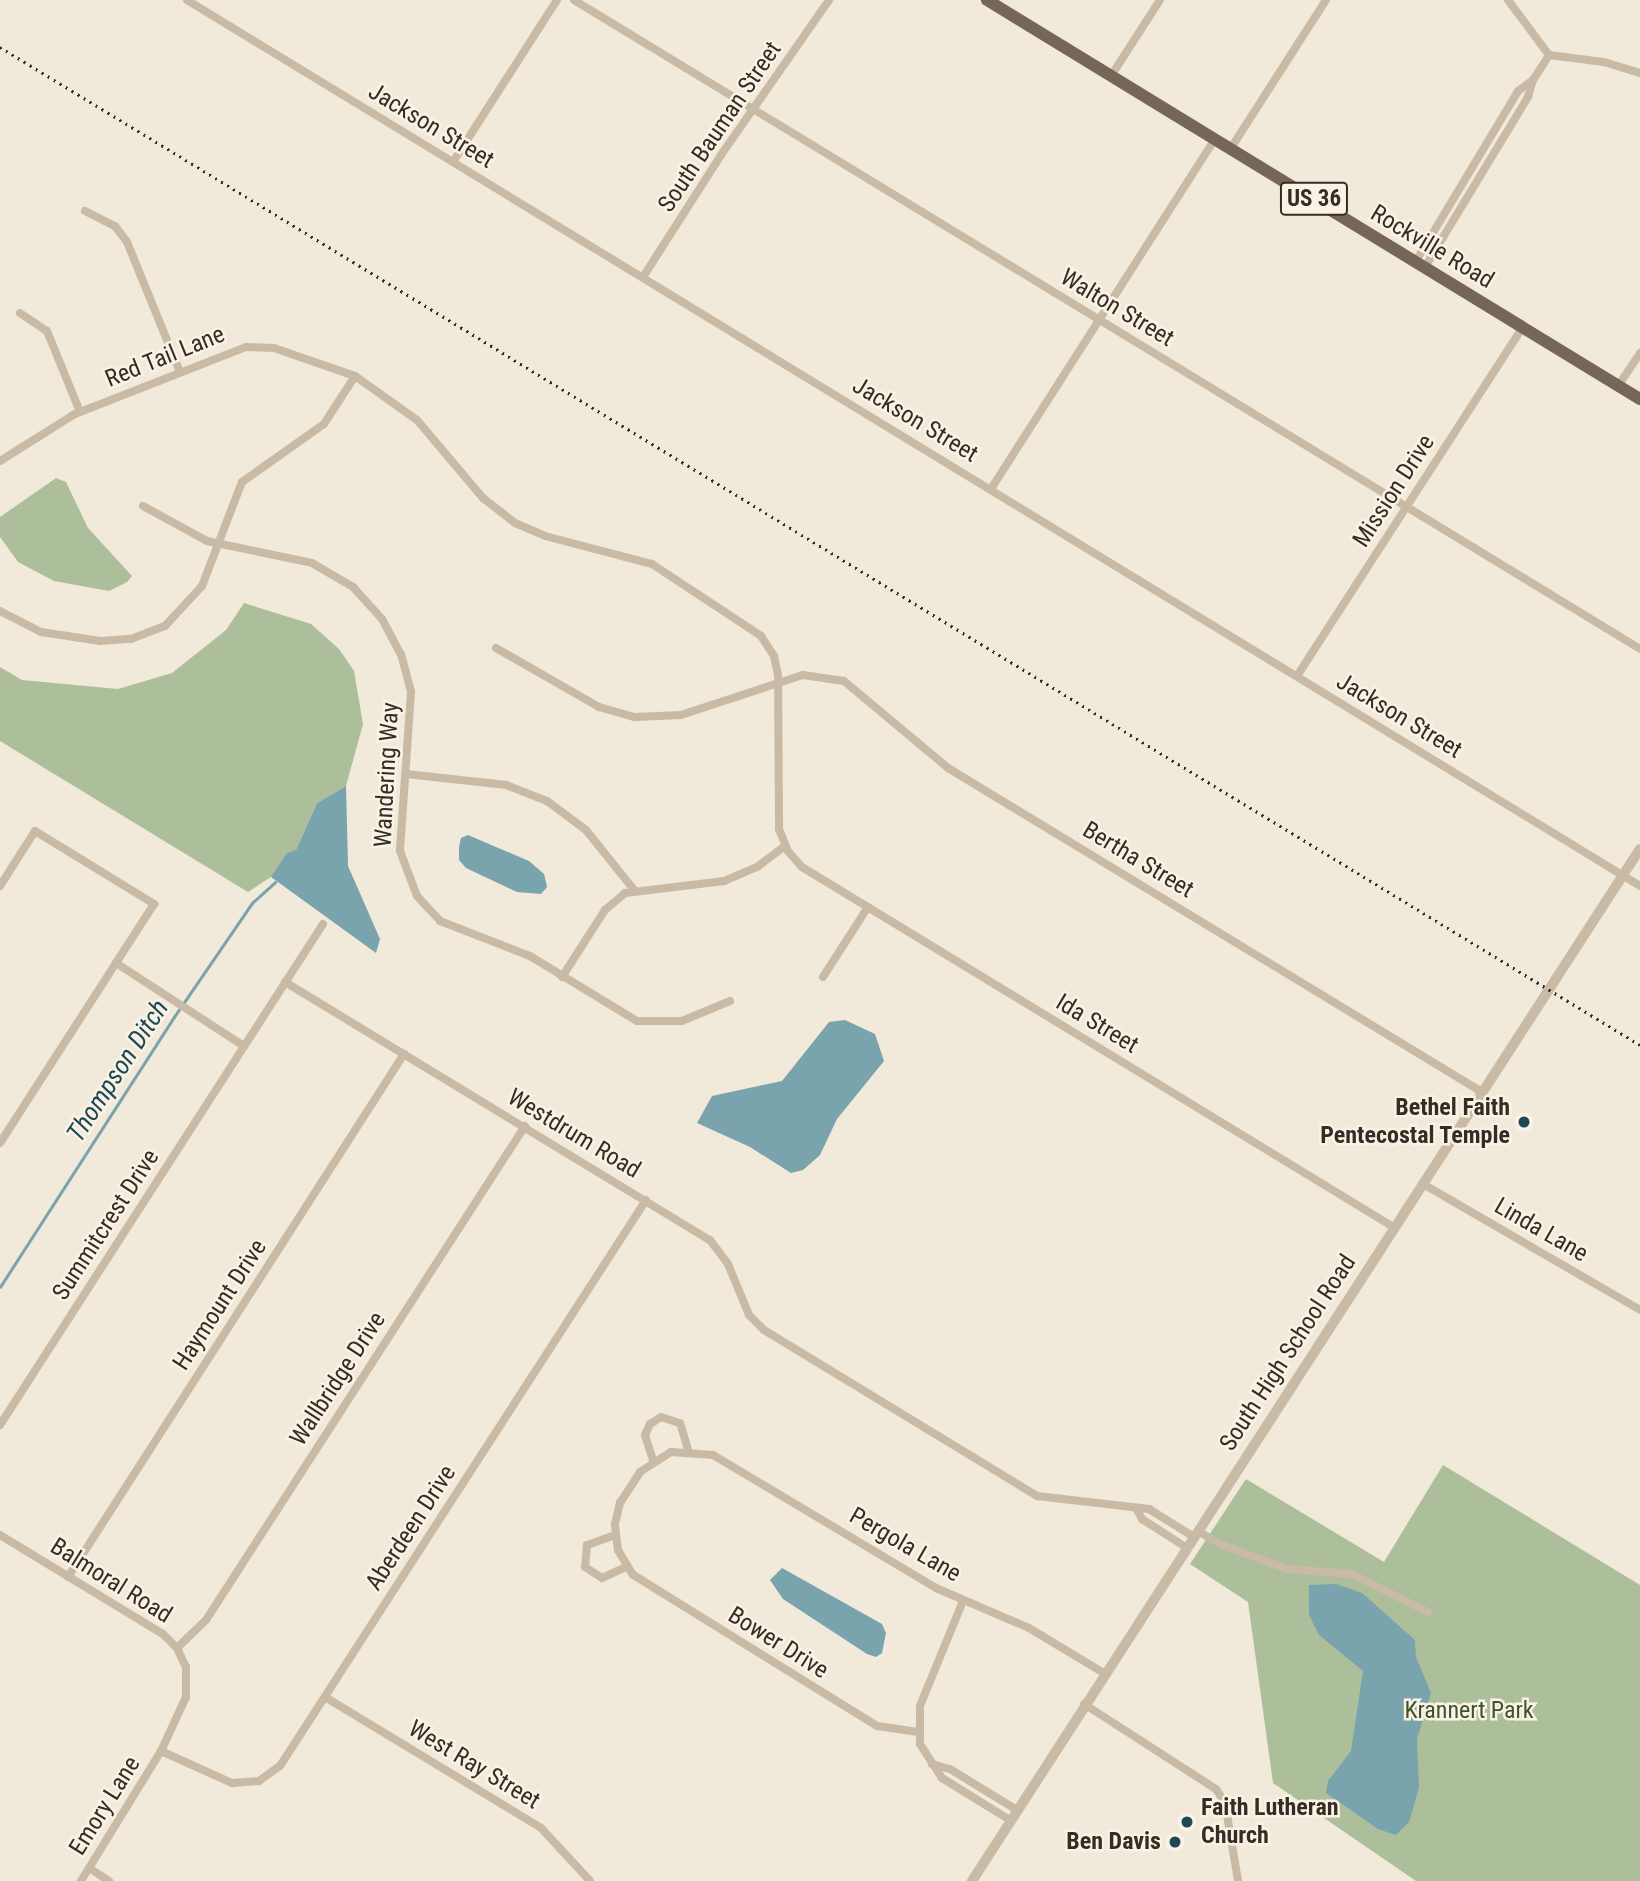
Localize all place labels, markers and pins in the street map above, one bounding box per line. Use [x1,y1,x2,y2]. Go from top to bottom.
place label: Bethel Faith Pentecostal Temple [1320,1094,1510,1150]
marker: Bethel Faith Pentecostal Temple [1516,1114,1532,1130]
place label: Faith Lutheran Church [1201,1794,1339,1850]
marker: Faith Lutheran Church [1179,1814,1195,1830]
place label: Ben Davis [1066,1828,1161,1856]
marker: Ben Davis [1167,1834,1183,1850]

